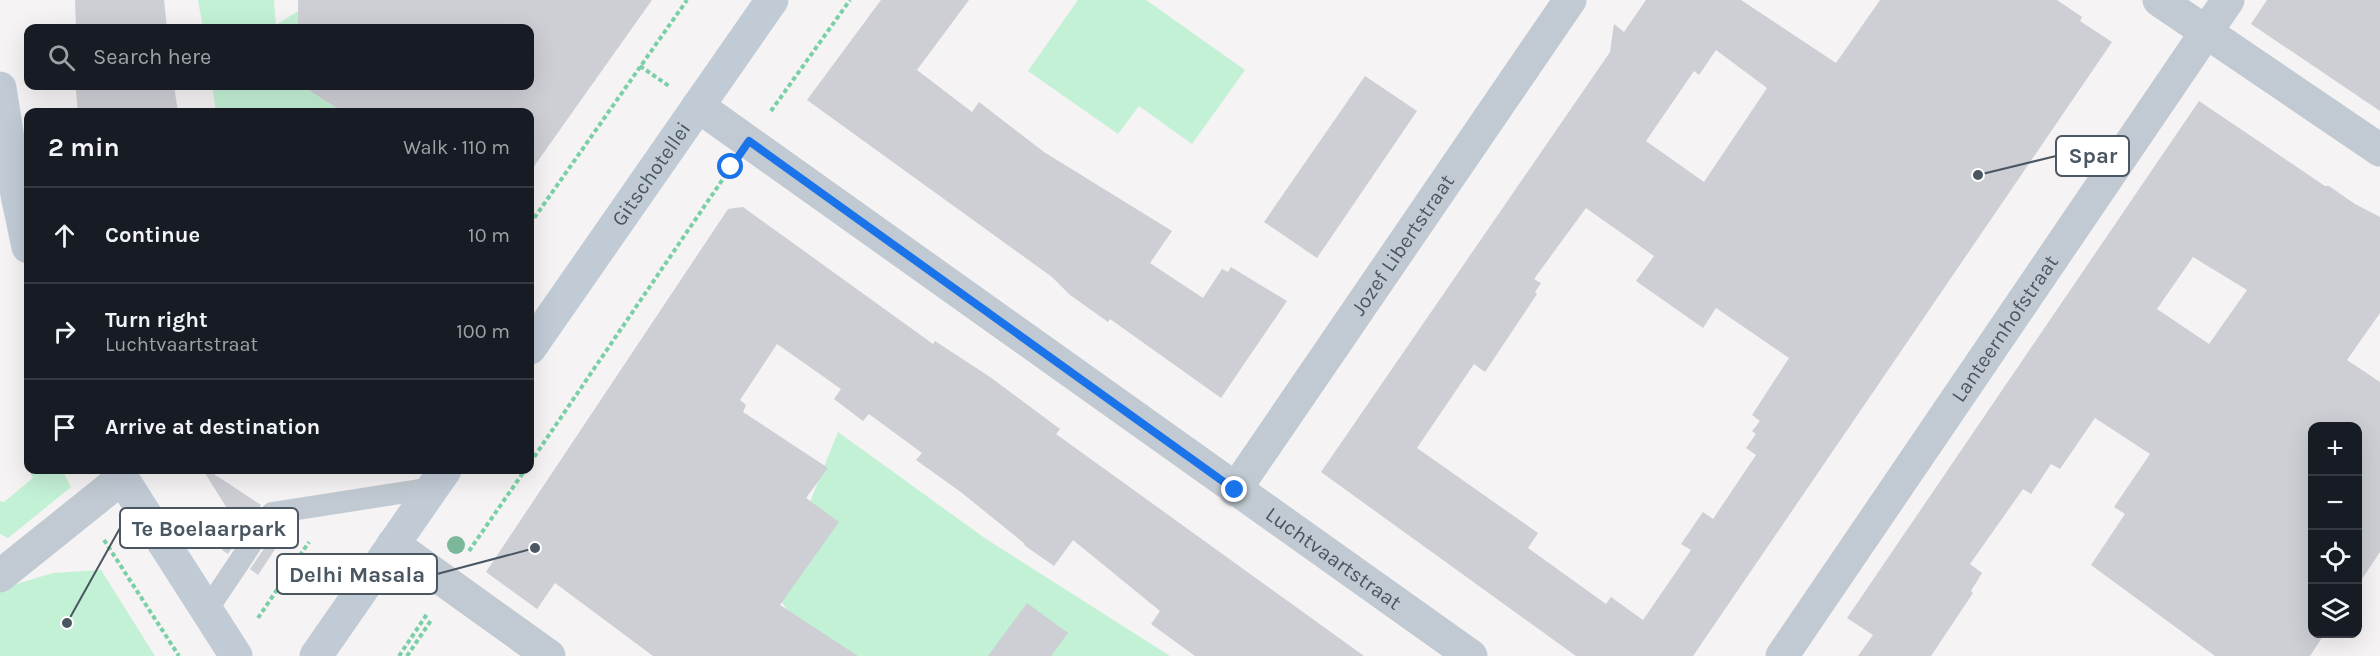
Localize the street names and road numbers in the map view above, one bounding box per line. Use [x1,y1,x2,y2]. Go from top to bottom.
street label: Gitschotellei [607,117,696,231]
street label: Jozef Libertstraat [1346,170,1459,320]
street label: Lanteernhofstraat [1946,250,2063,407]
street label: Luchtvaartstraat [1261,502,1406,615]

